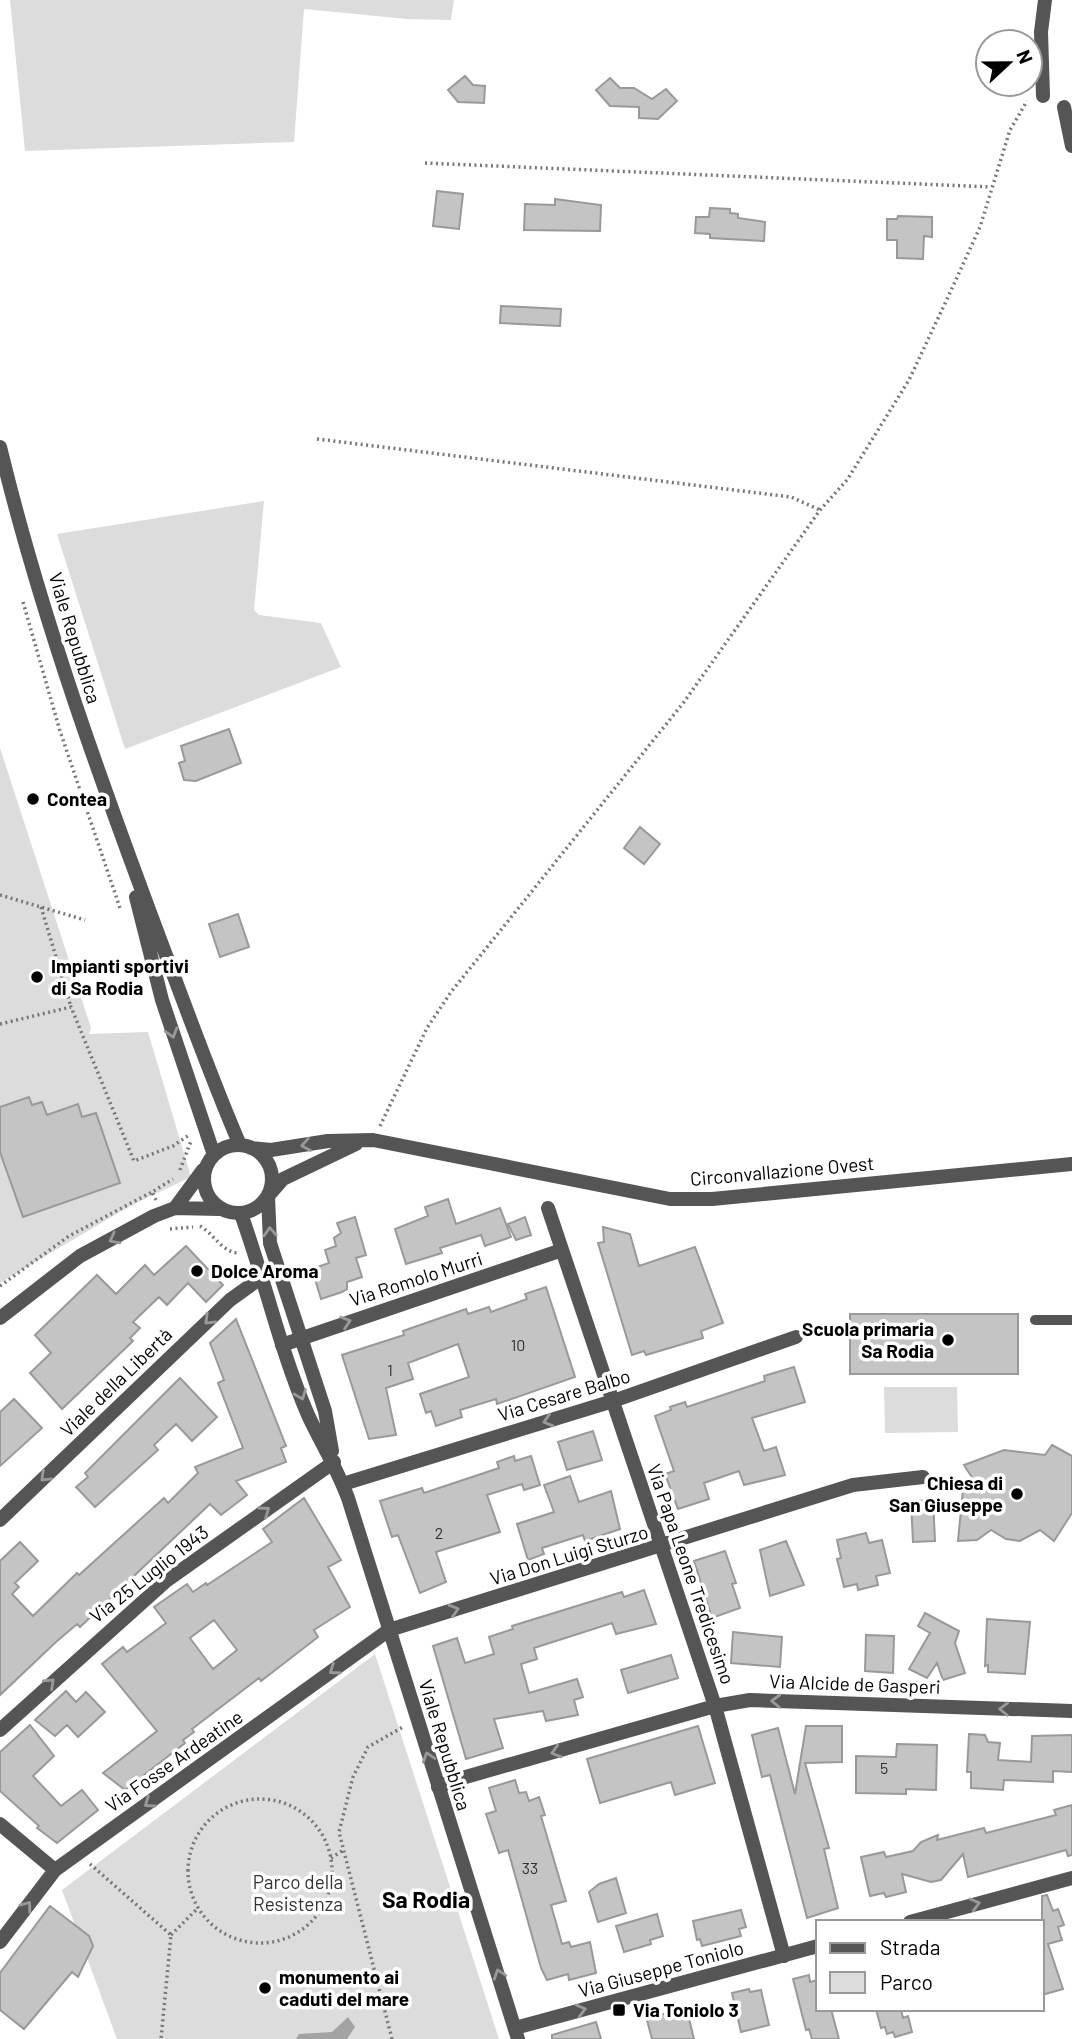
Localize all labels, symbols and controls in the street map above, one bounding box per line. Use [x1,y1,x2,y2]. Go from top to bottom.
north arrow [974,28,1044,98]
text: N [1012,46,1038,67]
street label: Viale Repubblica [45,569,106,706]
place label: Contea [47,787,107,810]
marker: Contea [25,791,41,807]
place label: Impianti sportivi di Sa Rodia [51,954,189,999]
marker: Impianti sportivi di Sa Rodia [29,969,45,985]
one-way arrow [164,1026,179,1038]
one-way arrow [300,1137,312,1152]
street label: Circonvallazione Ovest [689,1151,875,1190]
one-way arrow [262,1226,277,1237]
one-way arrow [109,1230,121,1244]
street label: Via Romolo Murri [346,1246,485,1311]
place label: Dolce Aroma [211,1259,318,1282]
marker: Dolce Aroma [189,1263,205,1279]
one-way arrow [204,1311,217,1324]
one-way arrow [340,1316,352,1330]
place label: Scuola primaria Sa Rodia [802,1317,934,1362]
street label: Viale della Libertà [55,1322,176,1441]
marker: Scuola primaria Sa Rodia [940,1332,956,1348]
house number: 10 [511,1335,525,1354]
house number: 1 [387,1360,393,1379]
street label: Via Cesare Balbo [495,1363,633,1426]
one-way arrow [293,1388,307,1400]
one-way arrow [542,1413,554,1427]
street label: Via Papa Leone Tredicesimo [643,1461,740,1687]
one-way arrow [40,1469,53,1481]
place label: Chiesa di San Giuseppe [889,1471,1003,1516]
marker: Chiesa di San Giuseppe [1009,1486,1025,1502]
one-way arrow [257,1507,270,1519]
street label: Via 25 Luglio 1943 [85,1520,213,1627]
street label: Via Don Luigi Sturzo [487,1520,651,1590]
house number: 2 [435,1523,443,1542]
one-way arrow [448,1603,460,1618]
one-way arrow [329,1662,342,1675]
street label: Via Alcide de Gasperi [769,1669,941,1698]
street label: Viale Repubblica [415,1676,476,1813]
one-way arrow [42,1679,55,1692]
one-way arrow [771,1693,782,1708]
one-way arrow [998,1701,1009,1717]
street label: Via Fosse Ardeatine [101,1705,247,1817]
one-way arrow [550,1743,562,1758]
one-way arrow [422,1751,437,1763]
house number: 5 [880,1758,888,1777]
one-way arrow [144,1794,157,1807]
house number: 33 [522,1858,538,1877]
park label: Parco della Resistenza [253,1870,343,1915]
district label: Sa Rodia [382,1885,470,1913]
one-way arrow [969,1898,981,1912]
one-way arrow [19,1901,32,1914]
legend [816,1920,1044,2011]
text: Strada [880,1934,940,1959]
street label: Via Giuseppe Toniolo [576,1935,746,2002]
place label: monumento ai caduti del mare [279,1965,409,2010]
one-way arrow [492,1968,507,1980]
text: Parco [880,1969,933,1994]
marker: monumento ai caduti del mare [257,1980,273,1996]
place label: Via Toniolo 3 [633,1998,739,2021]
marker: Via Toniolo 3 [611,2002,627,2018]
one-way arrow [574,2004,586,2019]

